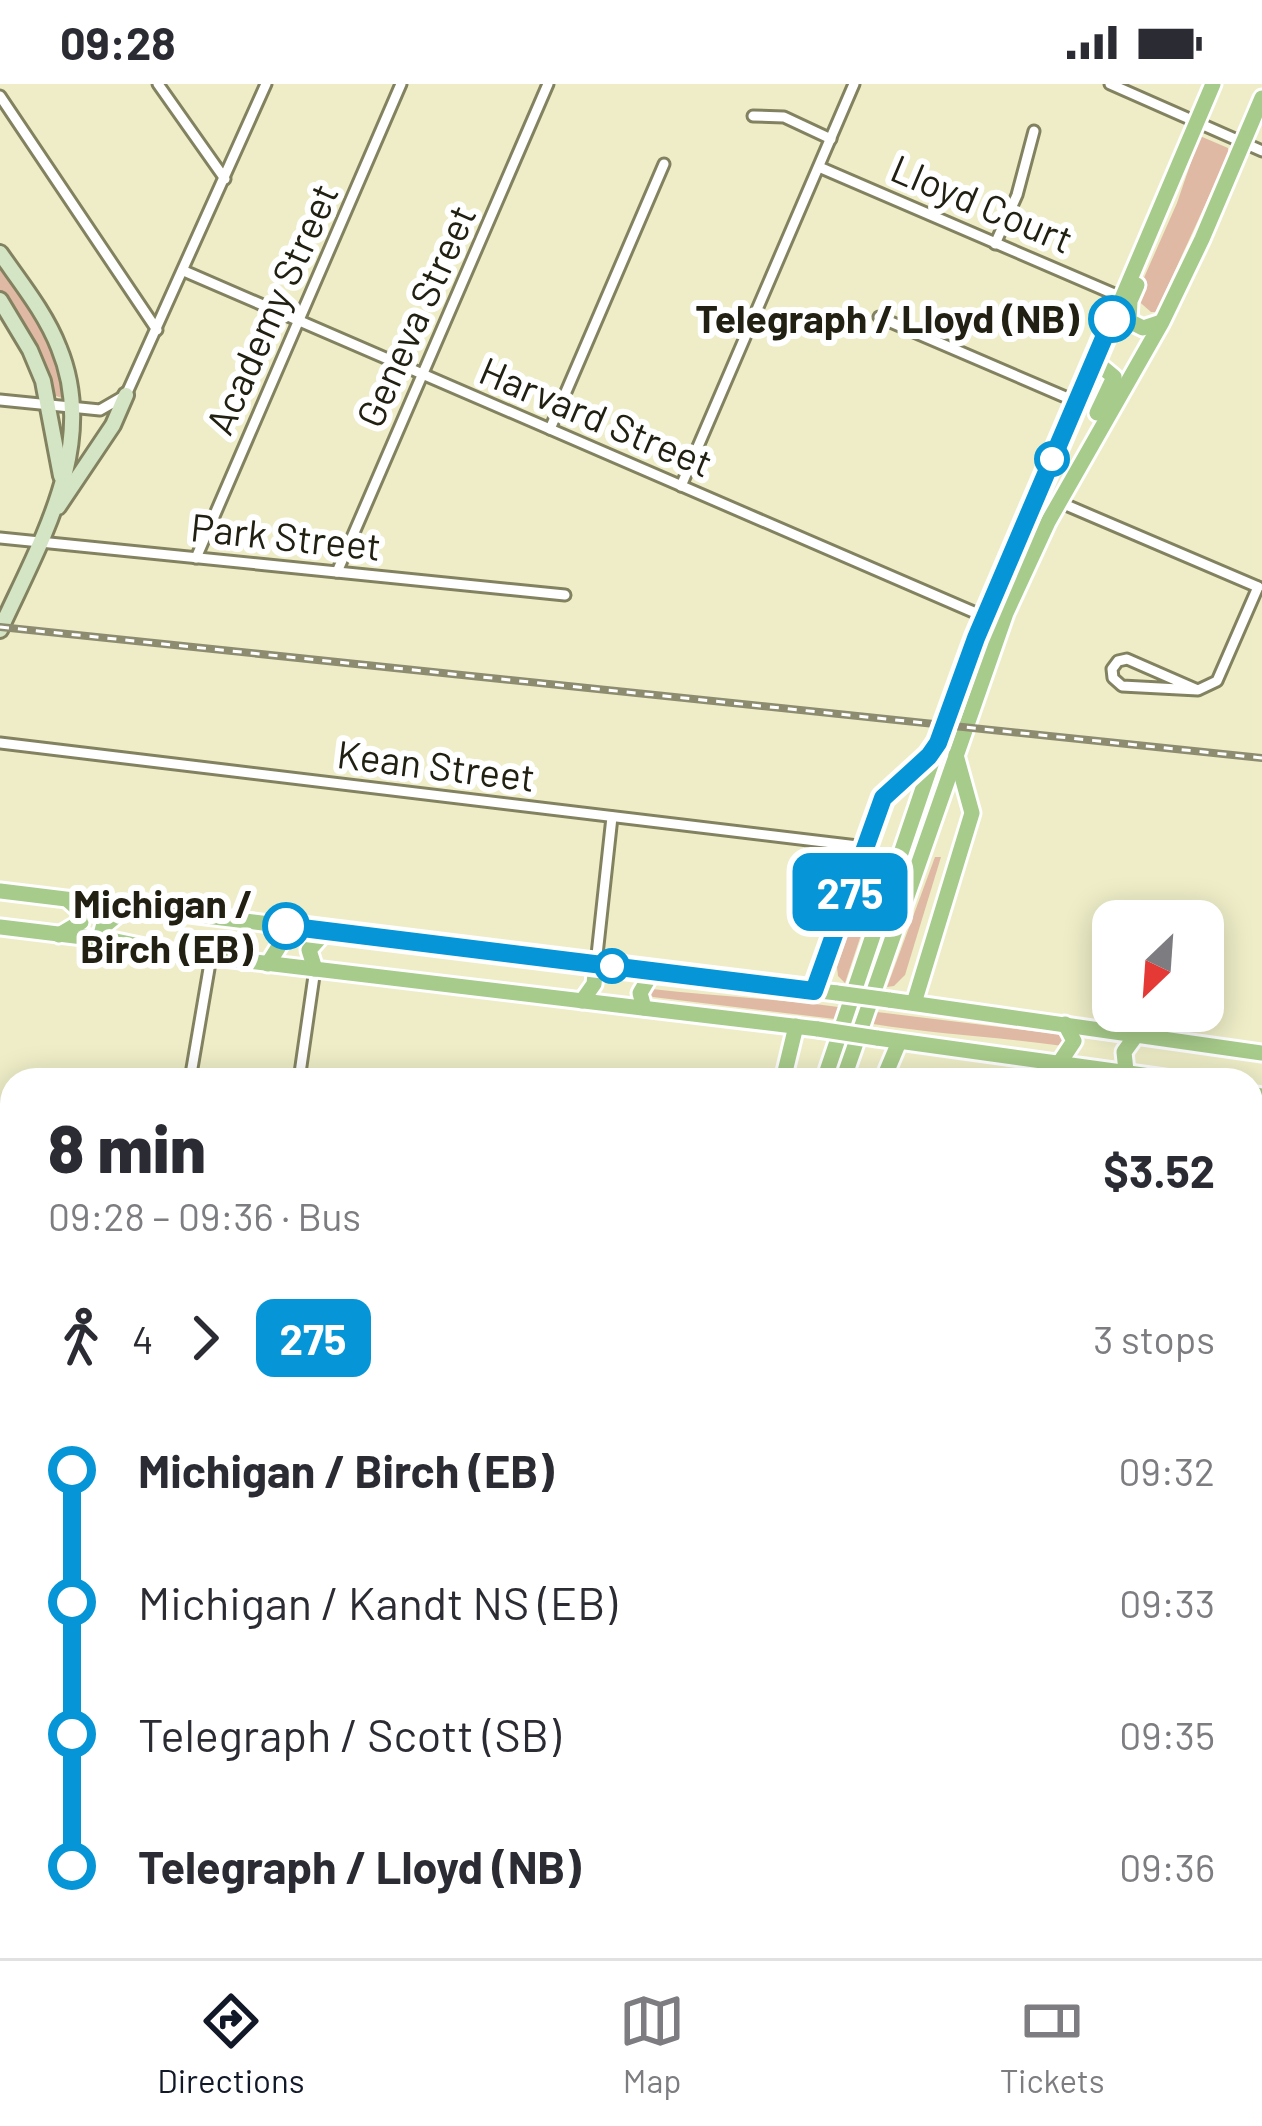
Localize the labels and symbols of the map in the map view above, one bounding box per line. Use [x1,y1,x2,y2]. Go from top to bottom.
street label: Lloyd Court [885,143,1080,262]
street label: Academy Street [194,176,347,441]
street label: Geneva Street [345,197,484,434]
place label: Telegraph / Lloyd (NB) [695,294,1079,341]
marker: Telegraph / Lloyd (NB) [1090,297,1134,341]
street label: Harvard Street [473,345,720,486]
unlabelled marker [1036,443,1068,475]
street label: Park Street [189,502,384,569]
street label: Kean Street [335,729,538,800]
line badge: 275 [781,853,919,931]
place label: Michigan / Birch (EB) [73,879,253,971]
north arrow [1092,900,1224,1032]
marker: Michigan / Birch (EB) [264,904,308,948]
unlabelled marker [596,950,628,982]

